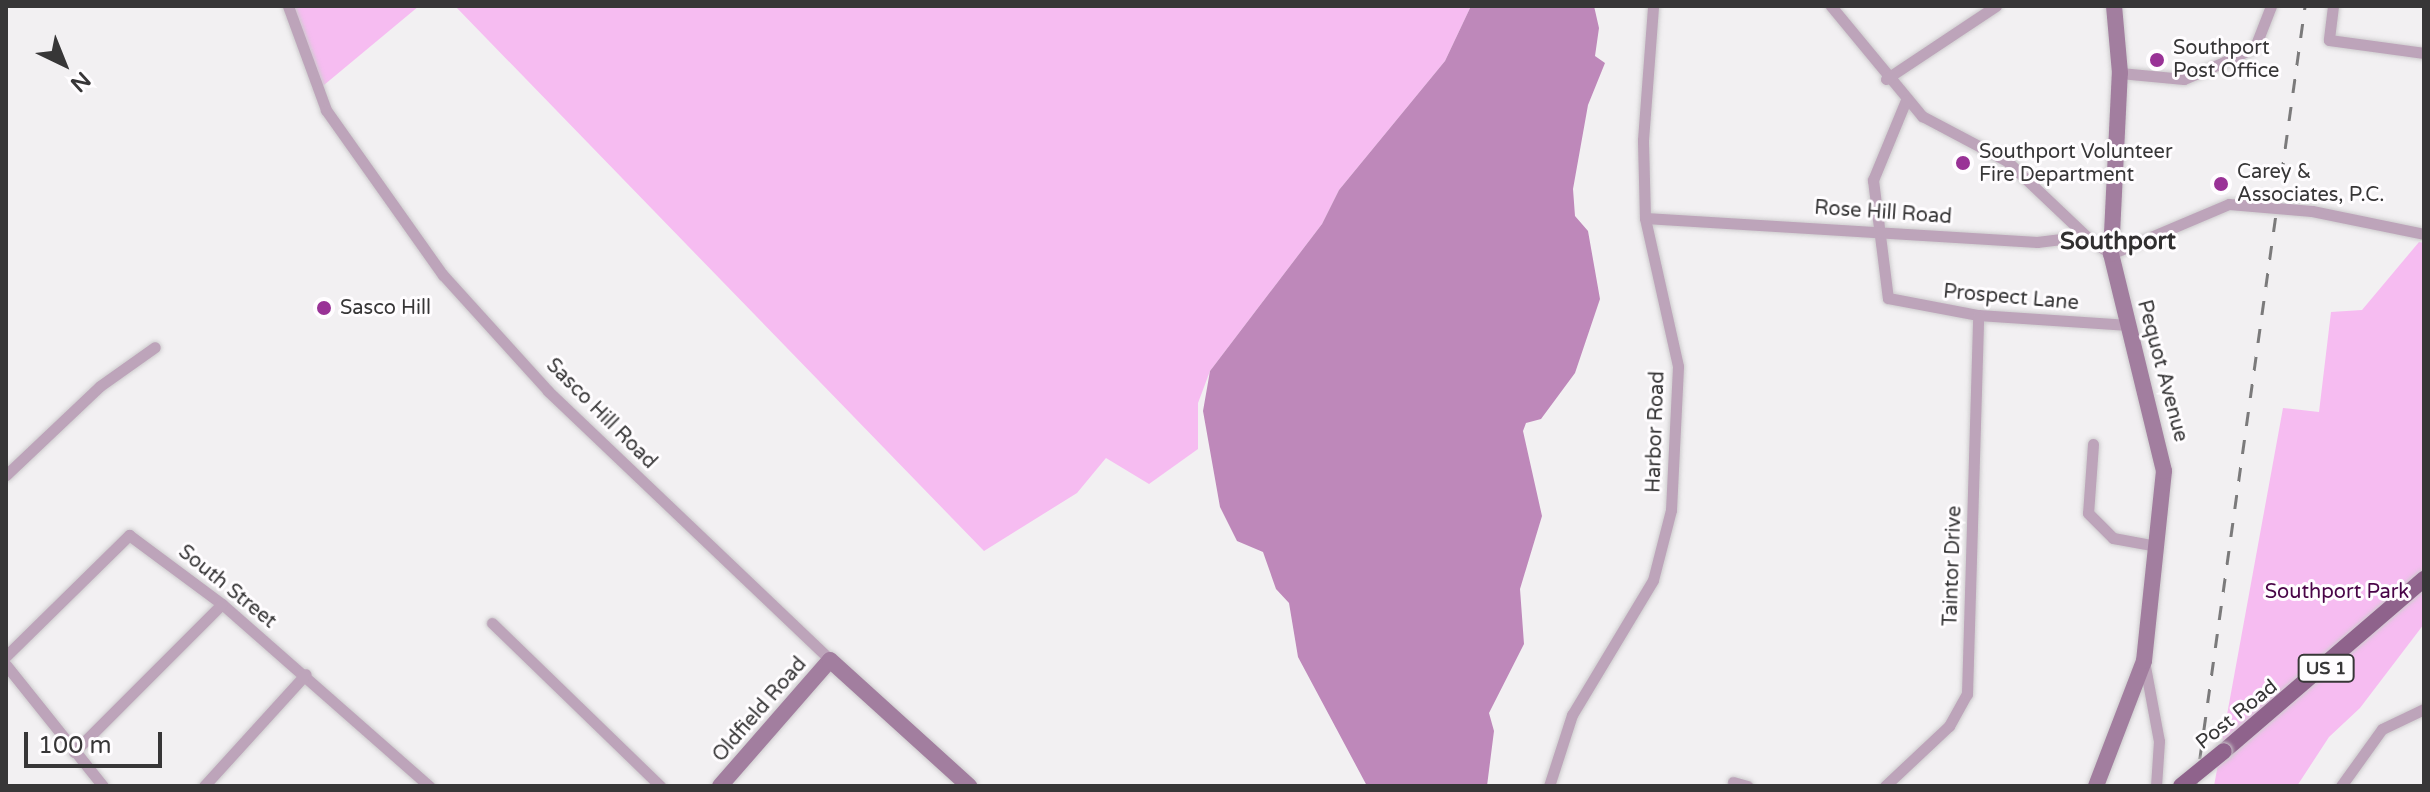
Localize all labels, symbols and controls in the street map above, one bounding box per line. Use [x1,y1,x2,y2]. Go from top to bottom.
north arrow [24,24,104,104]
place label: Southport Post Office [2173,36,2279,83]
marker: Southport Post Office [2148,51,2166,69]
text: N [65,66,96,97]
place label: Southport Volunteer Fire Department [1979,140,2173,187]
marker: Southport Volunteer Fire Department [1954,154,1972,172]
place label: Carey & Associates, P.C. [2237,160,2384,207]
marker: Carey & Associates, P.C. [2212,175,2230,193]
street label: Rose Hill Road [1813,196,1953,230]
district label: Southport [2060,228,2176,256]
street label: Prospect Lane [1942,280,2080,316]
place label: Sasco Hill [340,296,431,320]
street label: Pequot Avenue [2132,297,2192,445]
marker: Sasco Hill [315,299,333,317]
street label: Sasco Hill Road [541,354,661,474]
street label: Harbor Road [1642,371,1670,493]
street label: Taintor Drive [1939,505,1967,627]
street label: South Street [173,540,281,634]
park label: Southport Park [2265,580,2409,604]
street label: Oldfield Road [708,653,812,767]
road number: US 1 [2296,654,2356,682]
street label: Post Road [2191,675,2283,755]
scale bar [28,716,166,766]
text: 100 m [38,731,112,760]

